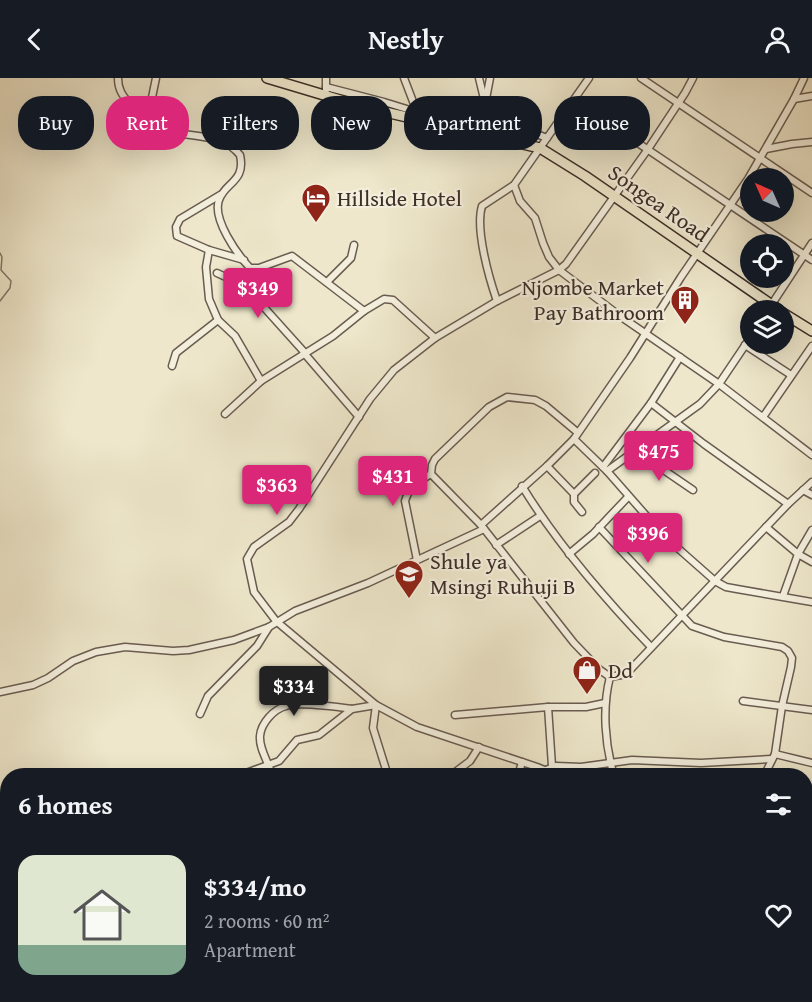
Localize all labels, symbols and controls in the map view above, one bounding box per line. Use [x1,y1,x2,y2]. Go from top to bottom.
text: Nestly [368,19,444,59]
icon: back [18,23,51,56]
icon: person [761,23,794,56]
chip: Buy [18,96,94,150]
chip: Rent [106,96,189,150]
chip: Filters [201,96,299,150]
chip: New [311,96,392,150]
chip: Apartment [404,96,542,150]
chip: House [554,96,650,150]
street label: Songea Road [602,156,716,250]
north arrow [740,168,794,222]
map controls [740,168,794,354]
hotel icon: Hillside Hotel [300,182,332,224]
place label: Hillside Hotel [337,182,462,214]
button: locate [740,234,794,288]
pin: $349 [222,268,294,319]
place label: Njombe Market Pay Bathroom [522,271,664,328]
text: $349 [237,273,279,302]
building icon: Njombe Market Pay Bathroom [669,284,701,326]
button: layers [740,300,794,354]
pin: $475 [623,431,695,482]
text: $475 [638,436,680,465]
pin: $431 [357,456,429,507]
text: $431 [372,461,414,490]
pin: $363 [241,465,313,516]
text: $363 [256,470,298,499]
pin: $396 [612,513,684,564]
text: $396 [627,518,669,547]
place label: Shule ya Msingi Ruhuji B [430,545,576,602]
school or university icon: Shule ya Msingi Ruhuji B [393,558,425,600]
shop icon: Dd [571,654,603,696]
place label: Dd [608,654,633,686]
pin: $334 [258,666,330,717]
text: $334 [273,671,315,700]
text: 6 homes [18,785,113,824]
icon: filters [762,788,795,821]
text: $334/mo [204,867,306,906]
icon: home [66,879,138,951]
icon: heart [762,899,795,932]
text: 2 rooms · 60 m² [204,906,330,935]
text: Apartment [204,935,296,964]

